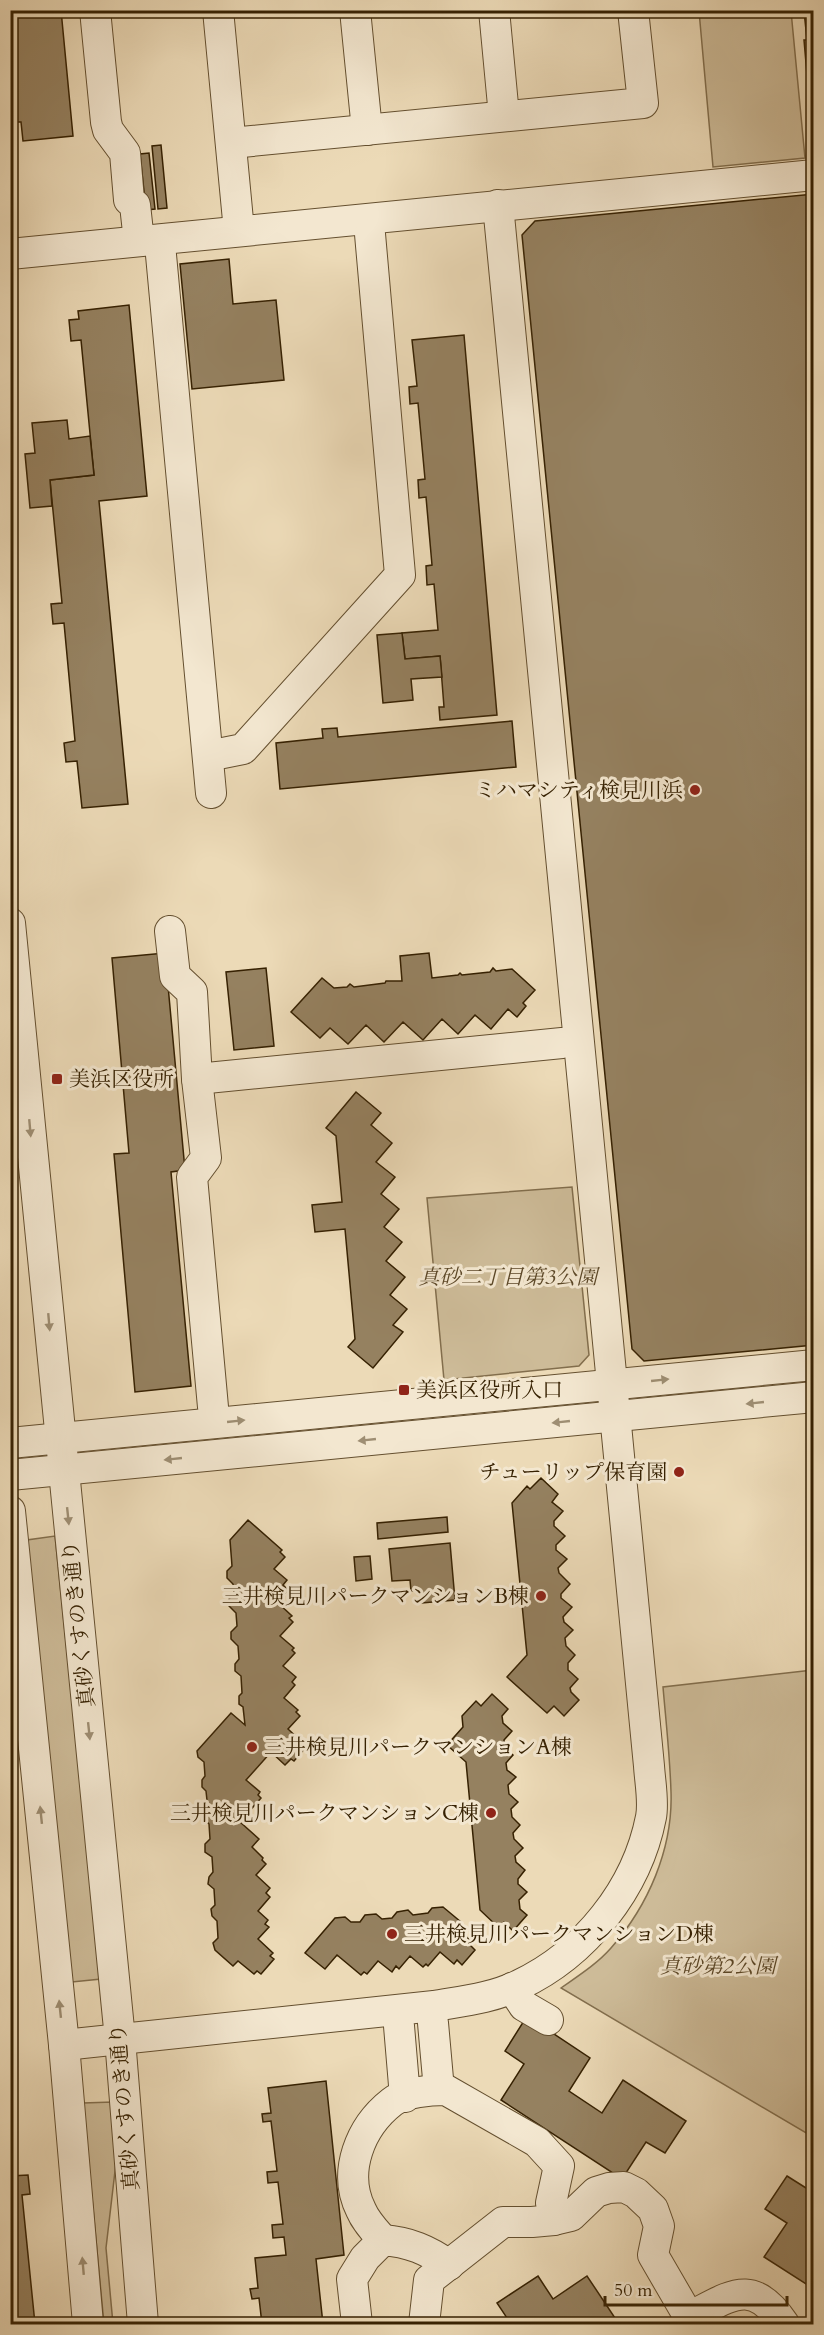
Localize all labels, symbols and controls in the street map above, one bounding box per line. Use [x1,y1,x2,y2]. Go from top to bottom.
place label: ミハマシティ検見川浜 [475,776,683,805]
marker: ミハマシティ検見川浜 [688,783,702,797]
place label: 美浜区役所 [69,1065,174,1094]
marker: 美浜区役所 [50,1072,64,1086]
one-way arrow [25,1118,35,1137]
park label: 真砂二丁目第3公園 [419,1263,600,1292]
one-way arrow [44,1312,54,1331]
one-way arrow [651,1375,670,1385]
place label: 美浜区役所入口 [416,1376,563,1405]
marker: 美浜区役所入口 [397,1383,411,1397]
one-way arrow [746,1398,765,1408]
one-way arrow [227,1416,246,1426]
one-way arrow [552,1417,571,1427]
one-way arrow [358,1435,377,1445]
one-way arrow [163,1454,182,1464]
place label: チューリップ保育園 [479,1458,667,1487]
marker: チューリップ保育園 [672,1465,686,1479]
one-way arrow [63,1506,73,1525]
street label: 真砂くすのき通り [56,1539,102,1709]
place label: 三井検見川パークマンションB棟 [222,1582,529,1611]
marker: 三井検見川パークマンションB棟 [534,1589,548,1603]
one-way arrow [84,1721,94,1740]
place label: 三井検見川パークマンションA棟 [264,1733,572,1762]
marker: 三井検見川パークマンションA棟 [245,1740,259,1754]
place label: 三井検見川パークマンションC棟 [170,1799,479,1828]
one-way arrow [36,1806,46,1825]
marker: 三井検見川パークマンションC棟 [484,1806,498,1820]
place label: 三井検見川パークマンションD棟 [404,1920,714,1949]
marker: 三井検見川パークマンションD棟 [385,1927,399,1941]
park label: 真砂第2公園 [660,1952,779,1981]
one-way arrow [55,2000,65,2019]
street label: 真砂くすのき通り [103,2022,147,2192]
one-way arrow [78,2257,88,2276]
scale bar [605,2269,786,2307]
text: 50 m [614,2278,653,2303]

